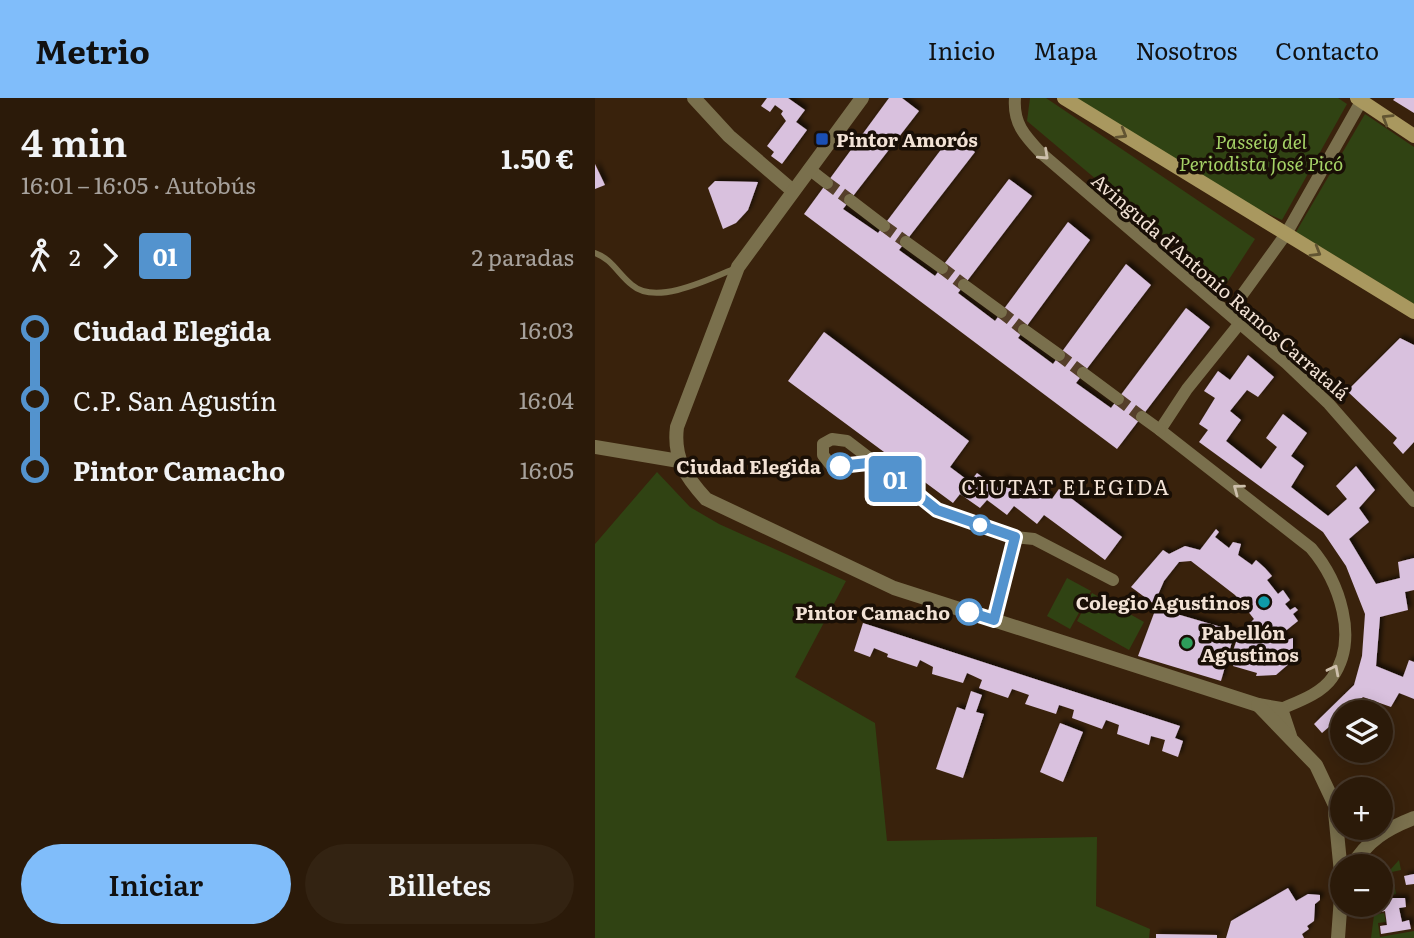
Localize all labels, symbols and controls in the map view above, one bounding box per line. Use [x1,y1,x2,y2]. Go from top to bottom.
text: Metrio [35,25,150,74]
text: Inicio [928,32,995,67]
text: Mapa [1033,32,1097,67]
text: Nosotros [1135,32,1237,67]
text: Contacto [1275,32,1379,67]
text: 4 min [21,112,127,169]
one-way arrow [1382,114,1395,127]
place label: Pintor Amorós [836,125,978,153]
one-way arrow [1114,125,1127,138]
park label: Passeig del Periodista José Picó [1179,127,1343,177]
marker: Pintor Amorós [814,131,830,147]
text: 1.50 € [501,138,574,177]
one-way arrow [1036,147,1049,160]
street label: Avinguda d'Antonio Ramos Carratalá [1086,166,1357,406]
text: 16:01 – 16:05 · Autobús [21,167,256,201]
icon: walk [21,237,59,275]
icon: forward [91,237,129,275]
text: 01 [153,238,177,273]
text: 2 [69,239,81,273]
text: 2 paradas [472,239,574,273]
one-way arrow [1309,244,1322,257]
text: Ciudad Elegida [73,310,271,349]
text: 16:03 [519,312,574,346]
text: C.P. San Agustín [73,380,277,419]
text: 16:04 [519,382,574,416]
text: Pintor Camacho [73,450,285,489]
text: 16:05 [520,452,574,486]
place label: Ciudad Elegida [676,452,821,480]
marker: Ciudad Elegida [827,453,853,479]
line badge: 01 [863,456,927,502]
text: 01 [883,461,907,496]
district label: CIUTAT ELEGIDA [961,470,1171,501]
one-way arrow [1233,484,1246,497]
unlabelled marker [970,515,990,535]
place label: Colegio Agustinos [1076,588,1250,616]
marker: Colegio Agustinos [1256,594,1272,610]
place label: Pintor Camacho [795,598,950,626]
marker: Pintor Camacho [956,599,982,625]
place label: Pabellón Agustinos [1201,618,1299,668]
marker: Pabellón Agustinos [1179,635,1195,651]
one-way arrow [1326,665,1340,678]
map controls [1330,700,1393,917]
button: layers [1330,700,1393,763]
button: + [1330,777,1393,840]
button: Iniciar [21,844,291,924]
button: Billetes [305,844,574,924]
button: − [1330,854,1393,917]

